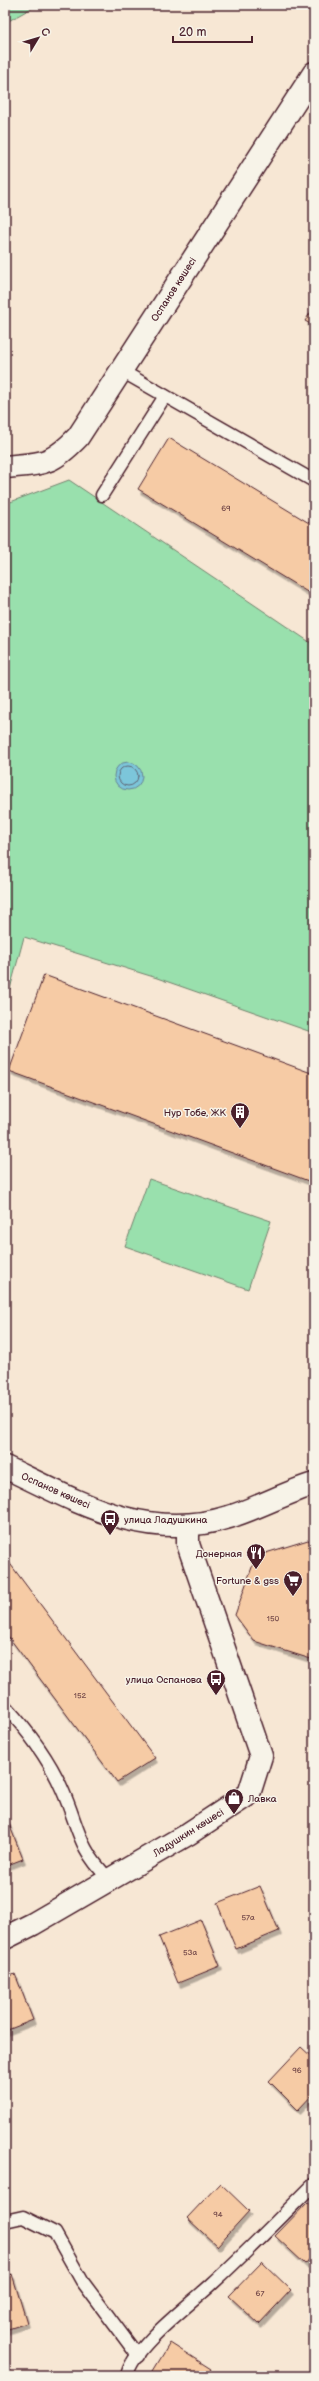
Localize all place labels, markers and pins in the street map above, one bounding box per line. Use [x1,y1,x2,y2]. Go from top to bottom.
building icon: Нур Тобе, ЖК [229,1101,251,1129]
place label: Нур Тобе, ЖК [164,1107,227,1119]
bus stop icon: улица Ладушкина [99,1508,121,1536]
place label: улица Ладушкина [124,1514,208,1526]
restaurant icon: Донерная [245,1542,267,1570]
place label: Донерная [196,1548,242,1560]
supermarket icon: Fortune & gss [282,1569,304,1597]
place label: Fortune & gss [216,1575,279,1587]
bus stop icon: улица Оспанова [205,1668,227,1696]
place label: улица Оспанова [126,1674,202,1686]
shop icon: Лавка [223,1787,245,1815]
place label: Лавка [247,1793,277,1805]

